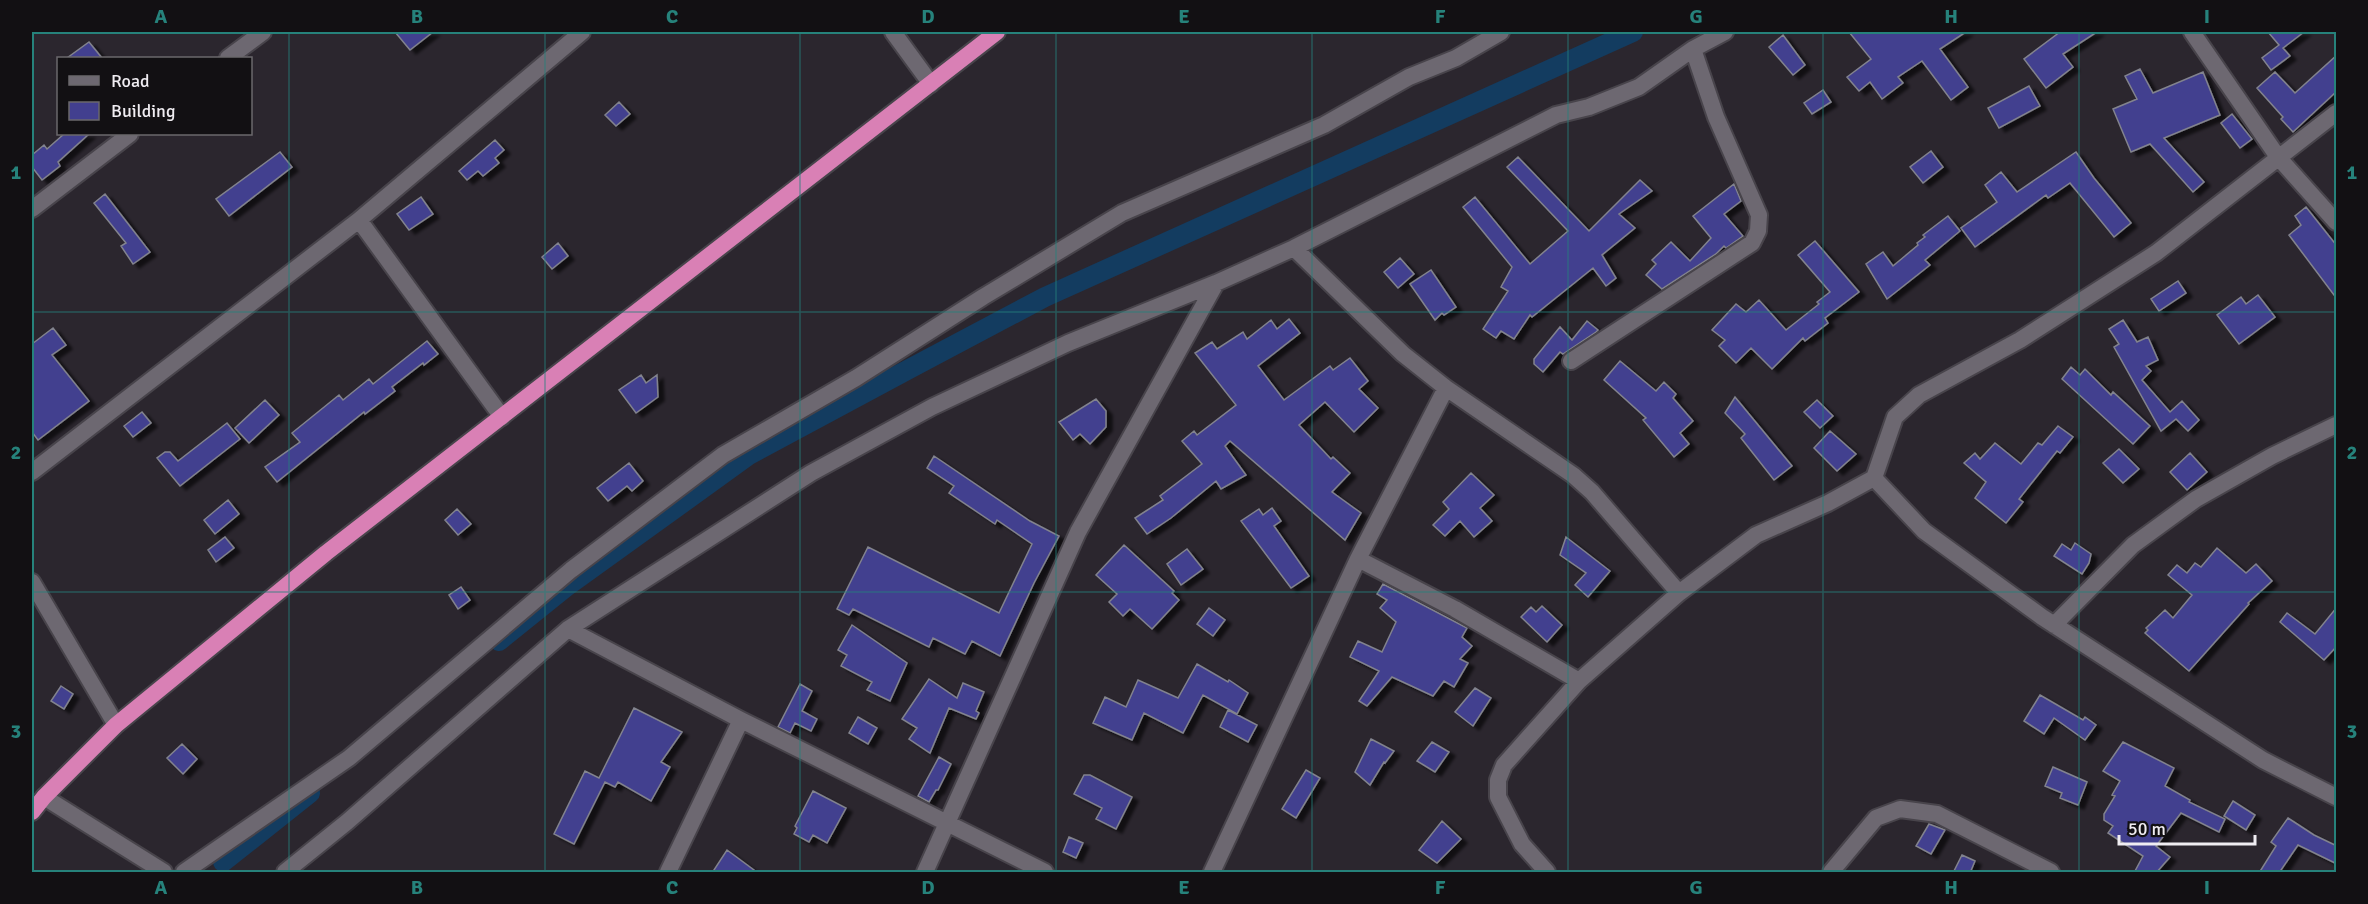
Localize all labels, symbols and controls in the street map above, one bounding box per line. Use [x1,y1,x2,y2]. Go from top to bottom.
text: A [155,4,168,29]
text: B [411,4,423,29]
text: C [666,4,678,29]
text: D [921,4,935,29]
text: E [1178,4,1190,29]
text: F [1435,4,1446,29]
text: G [1689,4,1703,29]
text: H [1944,4,1958,29]
text: I [2204,4,2210,29]
legend [57,57,252,135]
text: Road [111,70,150,92]
text: Building [111,100,175,122]
text: 1 [11,160,22,185]
text: 1 [2347,160,2358,185]
text: 2 [11,440,21,465]
text: 2 [2347,440,2357,465]
text: 3 [11,719,21,744]
text: 3 [2347,719,2357,744]
scale bar [2119,808,2256,846]
text: 50 m [2128,818,2166,840]
text: A [155,875,168,900]
text: B [411,875,423,900]
text: C [666,875,678,900]
text: D [921,875,935,900]
text: E [1178,875,1190,900]
text: F [1435,875,1446,900]
text: G [1689,875,1703,900]
text: H [1944,875,1958,900]
text: I [2204,875,2210,900]

